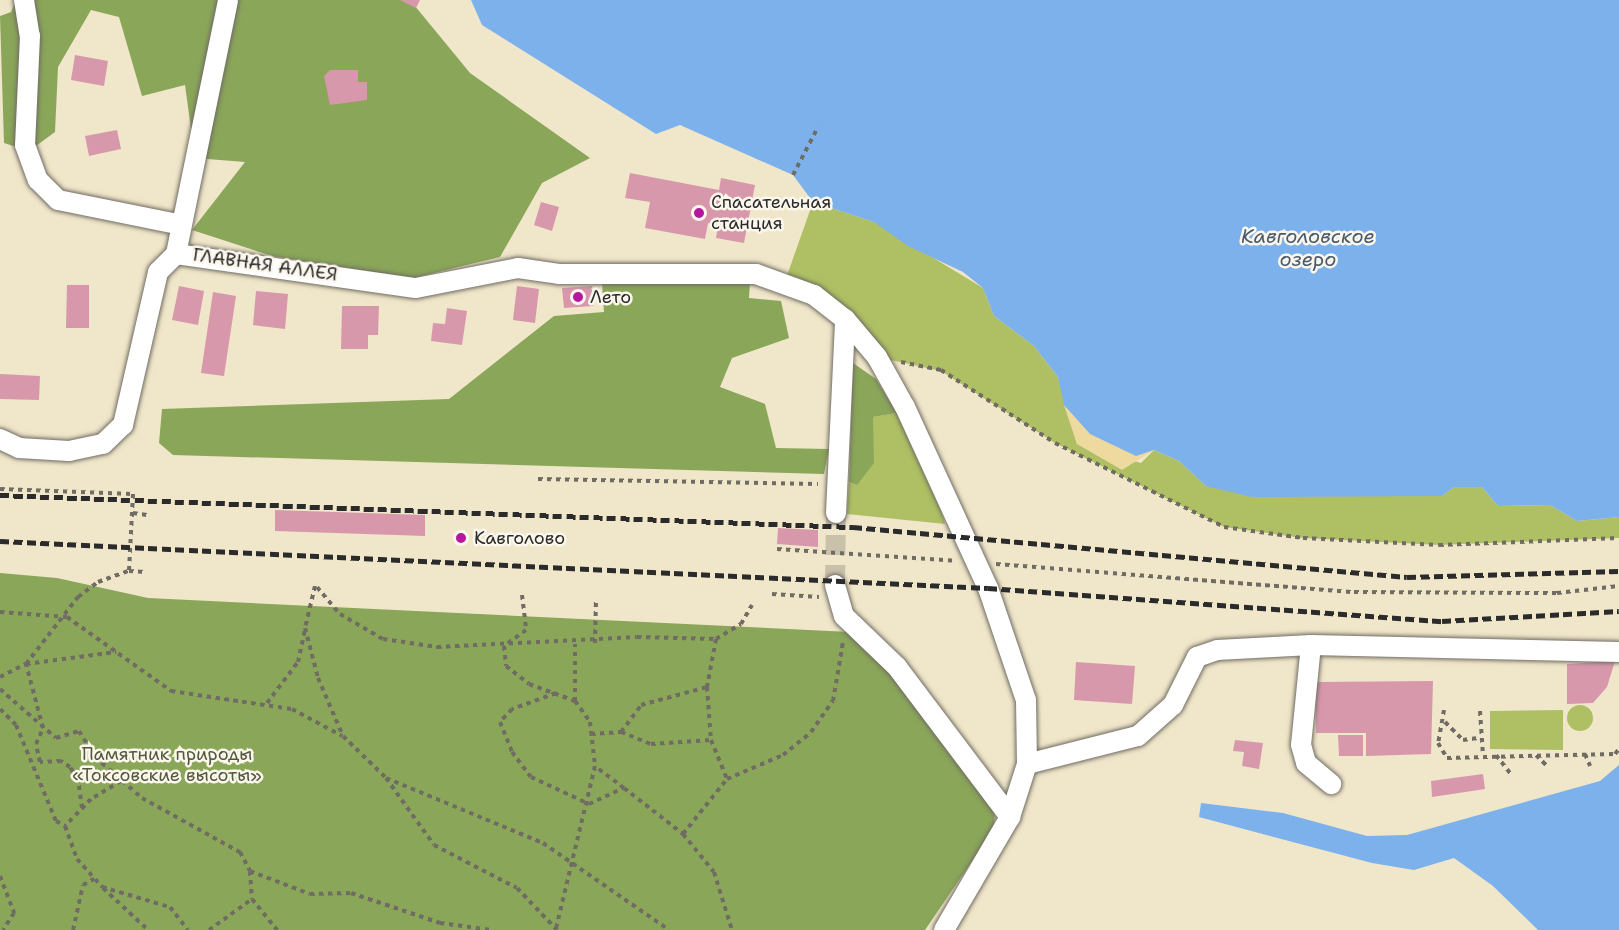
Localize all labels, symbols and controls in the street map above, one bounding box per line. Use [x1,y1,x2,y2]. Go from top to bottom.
place label: Спасательная станция [711,192,831,234]
marker: Спасательная станция [692,206,706,220]
water label: Кавголовское озеро [1241,225,1375,272]
street label: ГЛАВНАЯ АЛЛЕЯ [191,244,339,286]
place label: Лето [590,286,631,308]
marker: Лето [571,290,585,304]
place label: Кавголово [474,527,565,549]
marker: Кавголово [452,529,470,547]
park label: Памятник природы «Токсовские высоты» [72,744,262,786]

